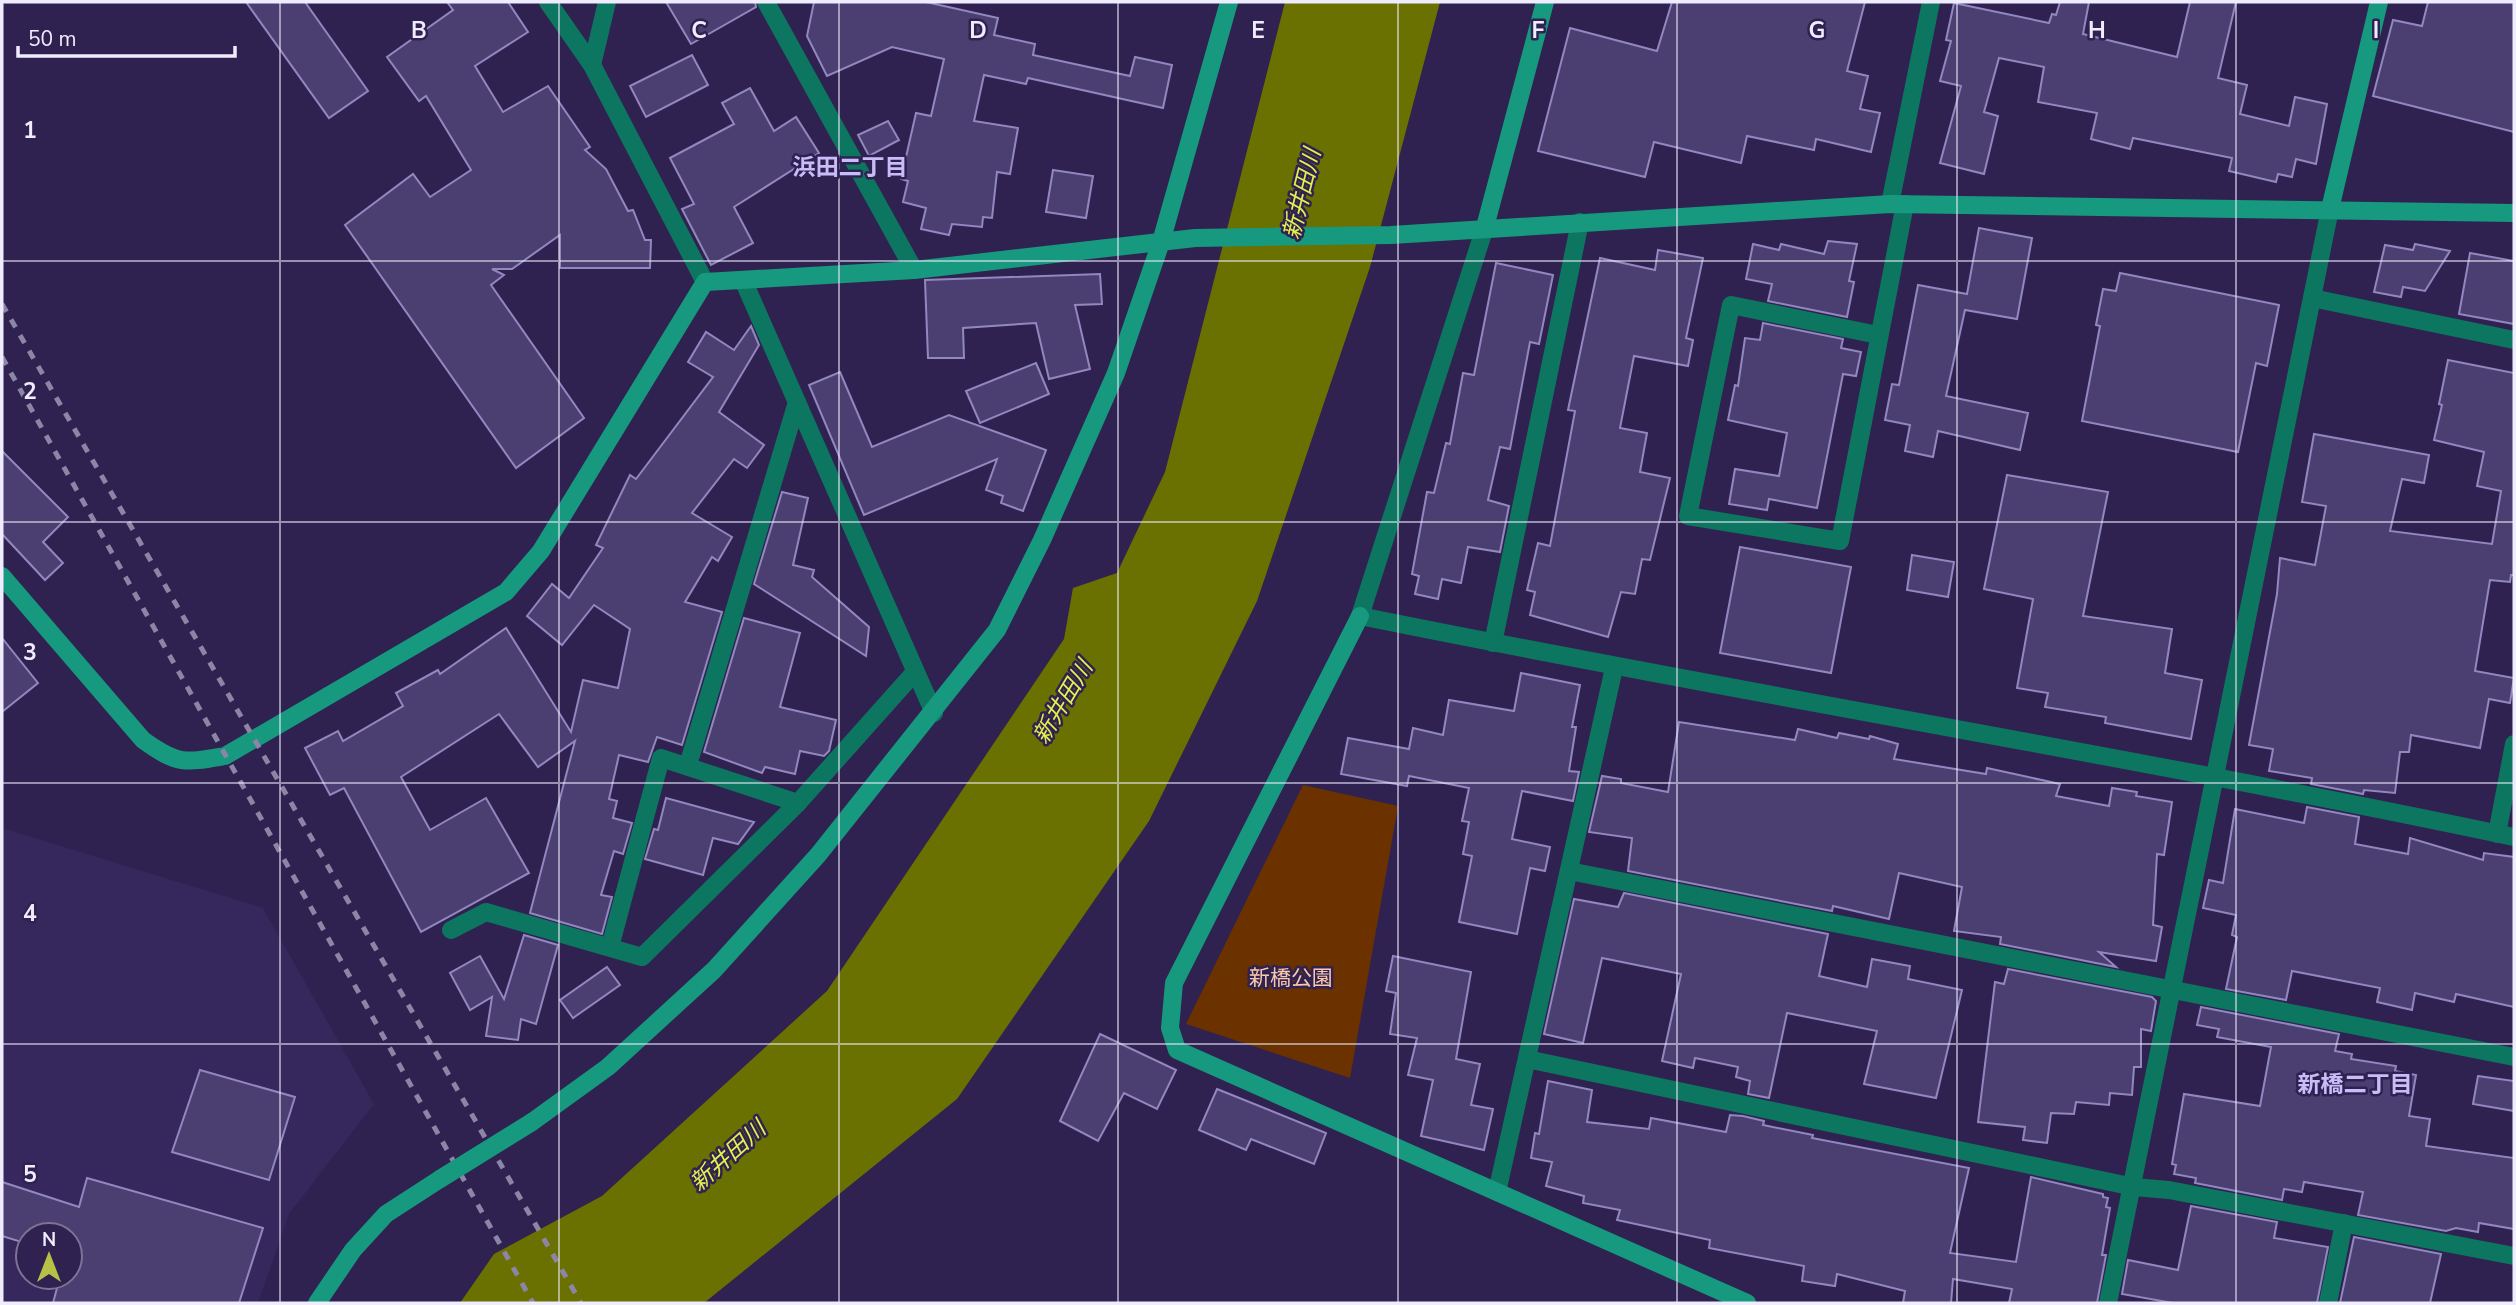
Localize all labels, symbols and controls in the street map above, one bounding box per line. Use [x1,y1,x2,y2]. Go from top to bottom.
scale bar [18,14,234,58]
text: B [411,15,427,46]
text: C [691,15,707,46]
text: D [969,15,987,46]
text: E [1251,15,1265,46]
text: F [1532,15,1545,46]
text: G [1809,15,1825,46]
text: H [2088,15,2106,46]
text: I [2373,15,2379,46]
text: 50 m [28,25,77,53]
text: 1 [23,115,37,146]
water label: 新井田川 [1276,143,1329,242]
district label: 浜田二丁目 [793,152,908,183]
text: 2 [23,376,37,407]
text: 3 [23,637,37,668]
water label: 新井田川 [1026,652,1102,749]
text: 4 [23,898,37,929]
park label: 新橋公園 [1249,964,1333,992]
district label: 新橋二丁目 [2298,1069,2413,1100]
water label: 新井田川 [683,1112,775,1198]
text: 5 [23,1159,37,1190]
north arrow [14,1221,84,1291]
text: N [42,1227,56,1253]

